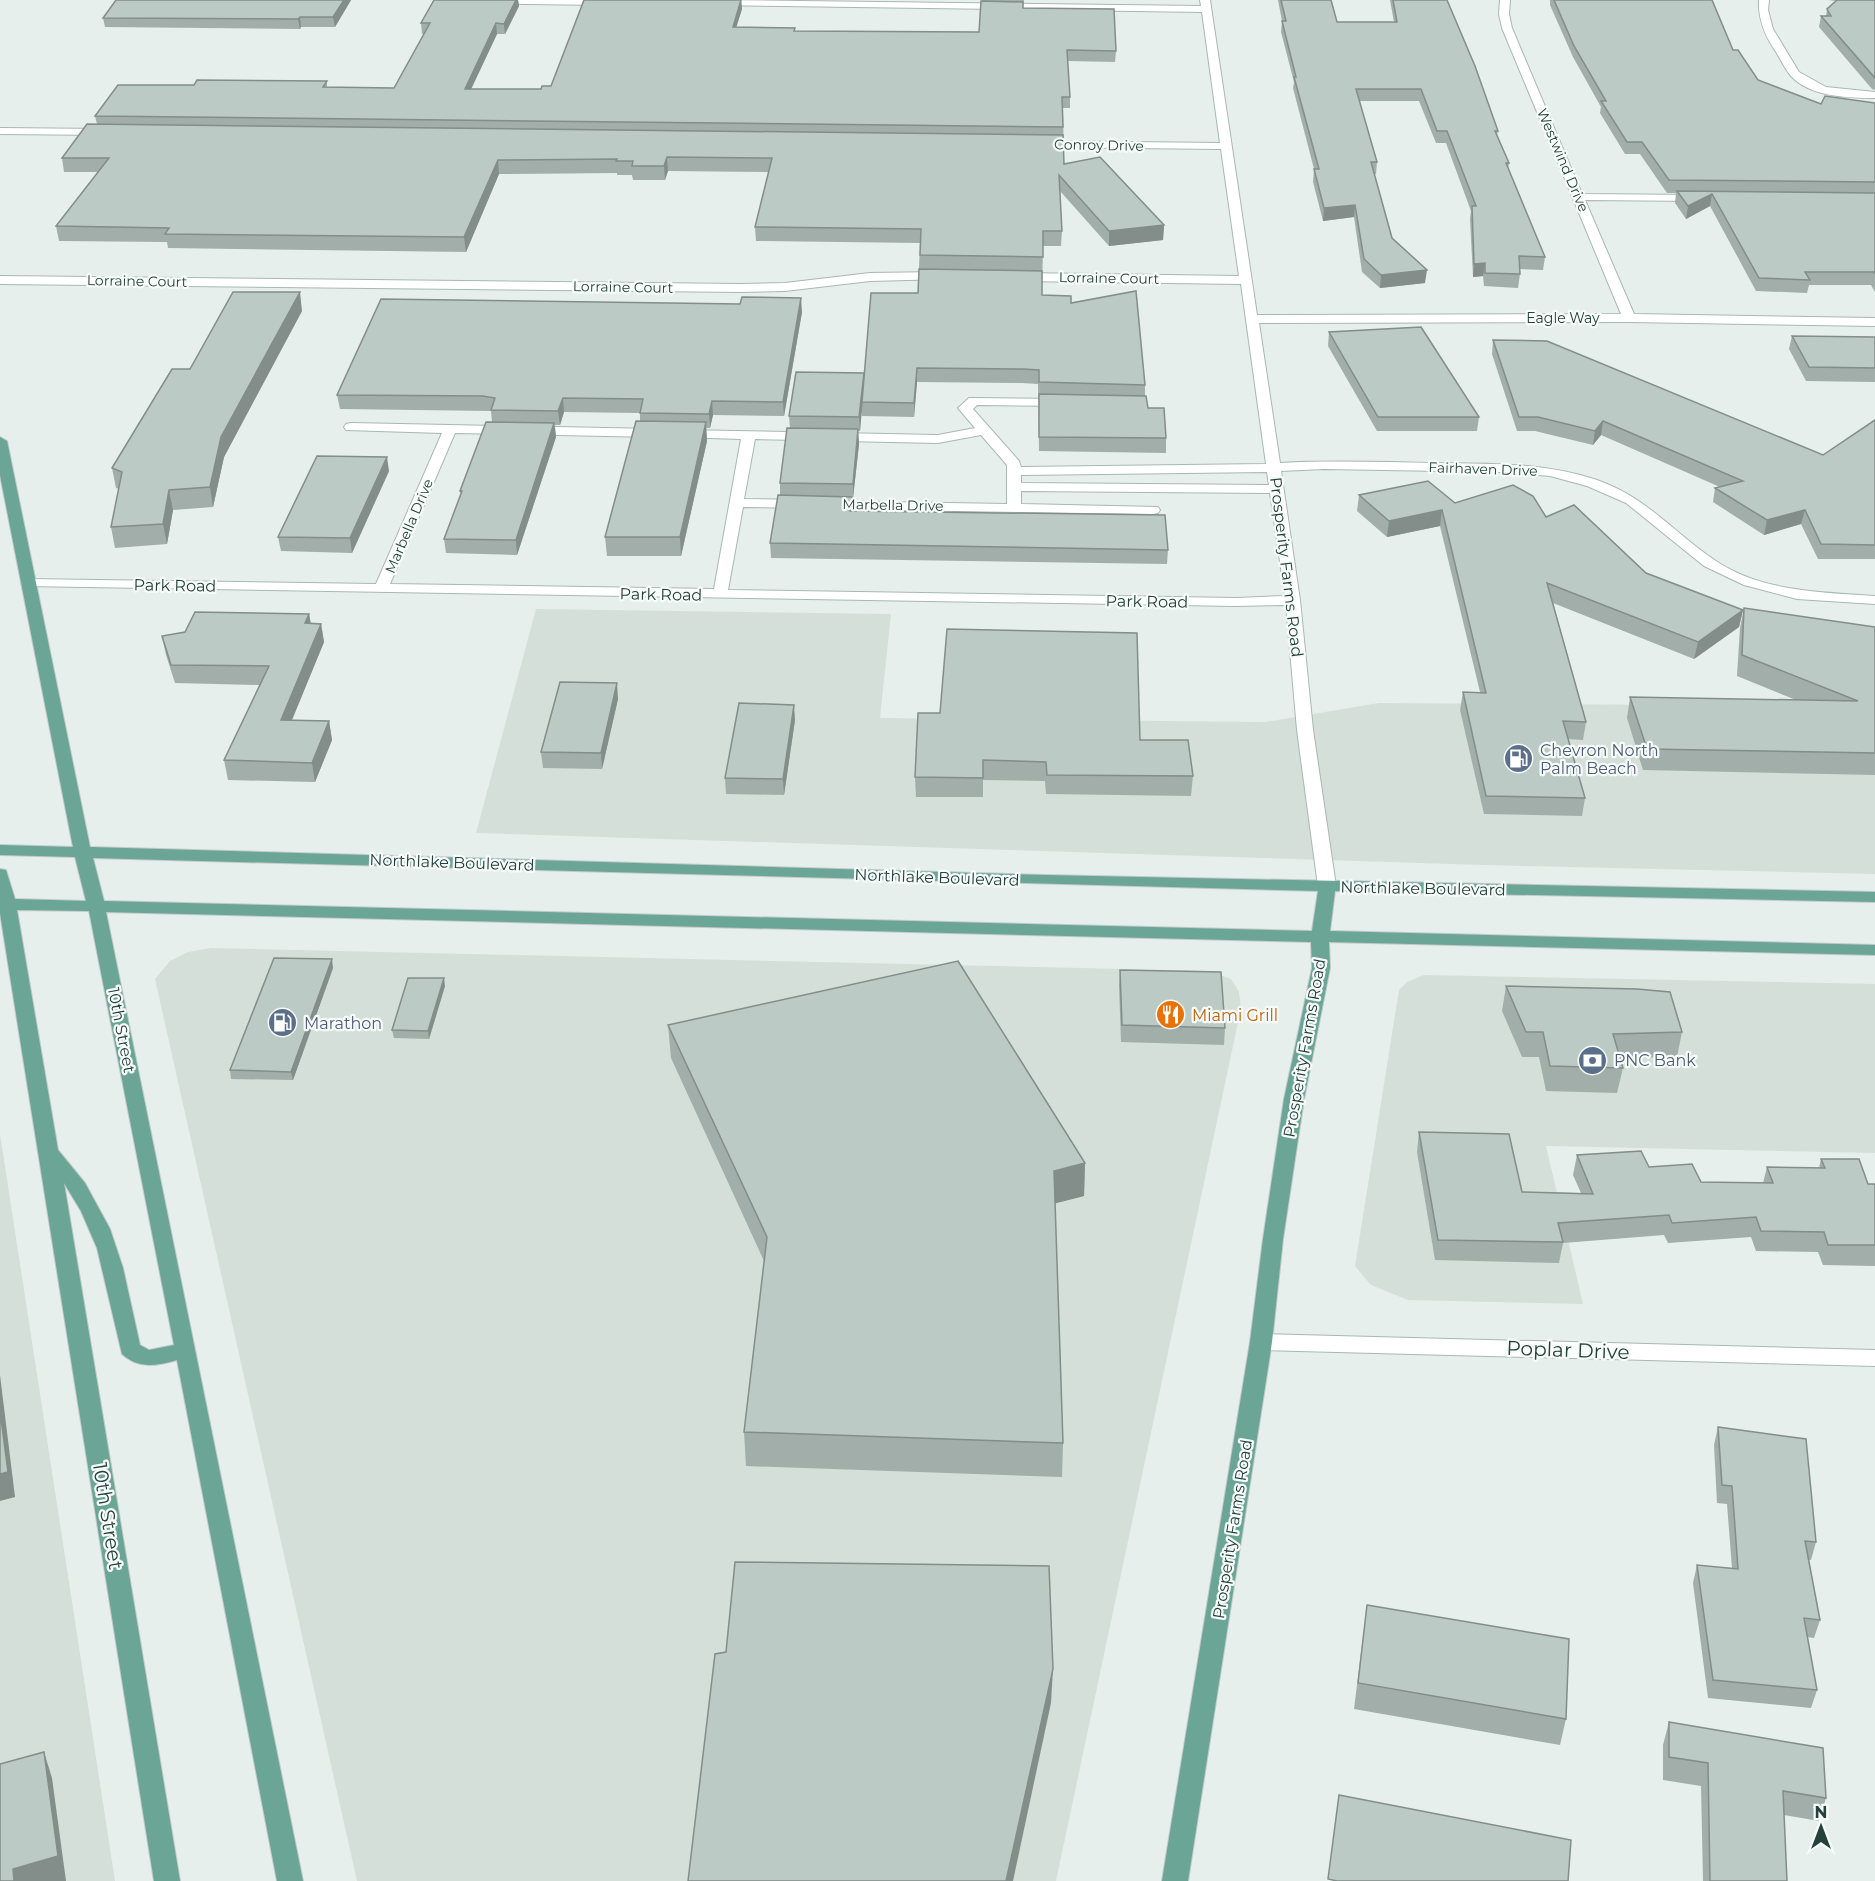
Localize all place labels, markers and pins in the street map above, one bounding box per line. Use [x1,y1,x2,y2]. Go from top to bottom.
place label: Chevron North Palm Beach [1540,741,1659,778]
fuel station icon: Chevron North Palm Beach [1503,743,1535,775]
restaurant icon: Miami Grill [1155,999,1187,1031]
place label: Miami Grill [1192,1006,1278,1025]
fuel station icon: Marathon [267,1007,299,1039]
place label: Marathon [304,1014,382,1033]
bank icon: PNC Bank [1577,1044,1609,1076]
place label: PNC Bank [1614,1051,1696,1070]

